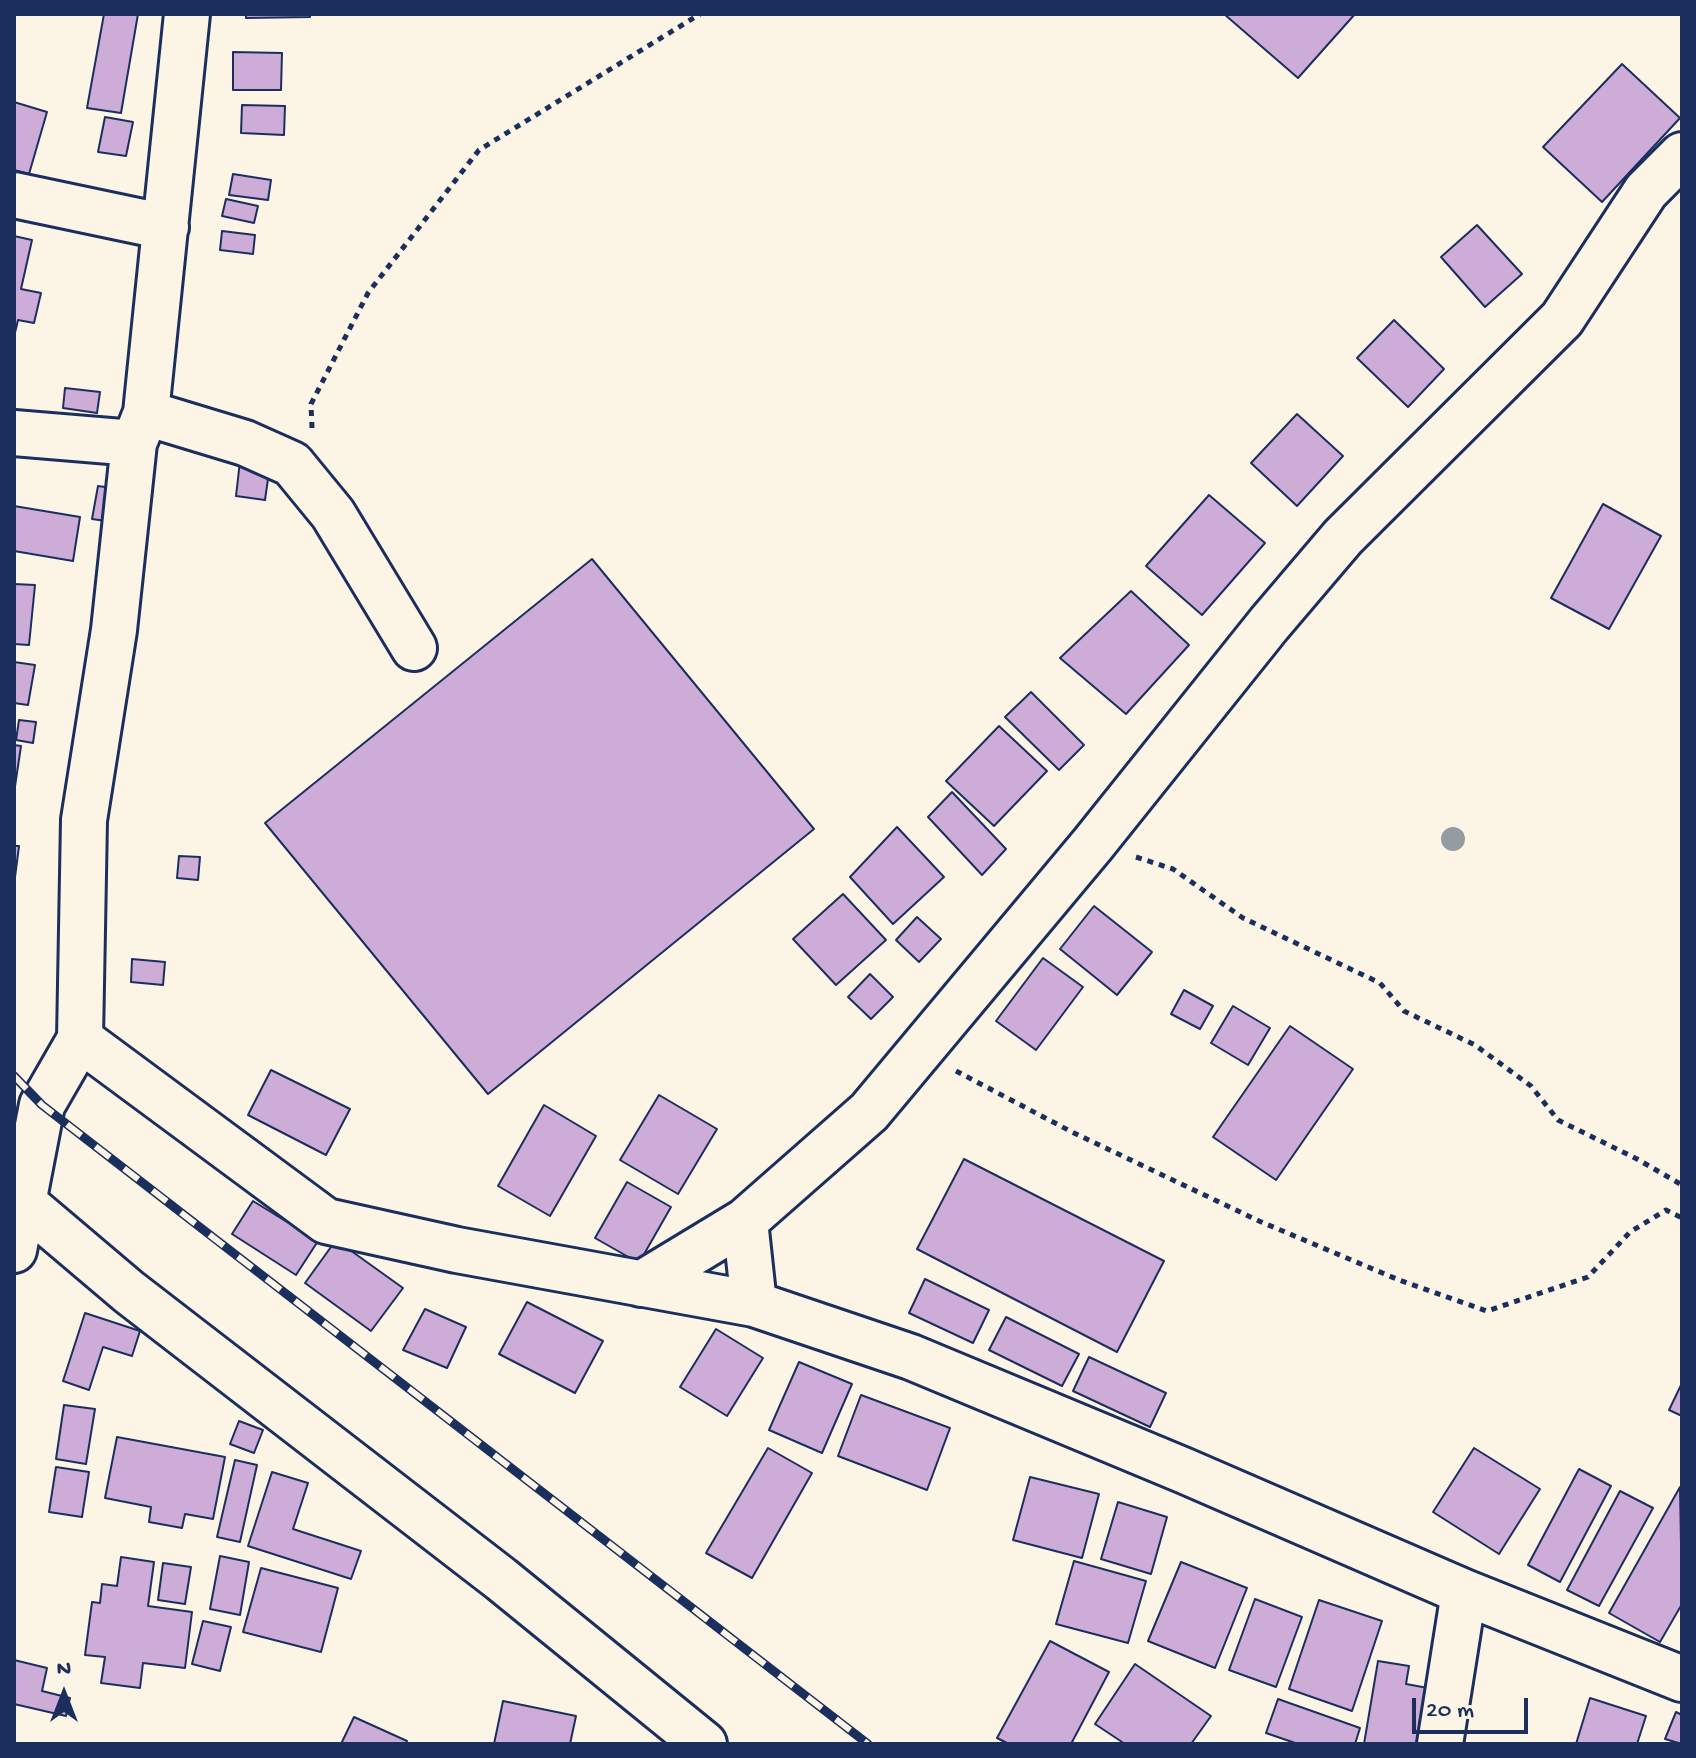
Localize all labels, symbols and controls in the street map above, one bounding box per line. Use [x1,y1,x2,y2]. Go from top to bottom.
north arrow [24,1654,104,1734]
text: N [57,1657,71,1683]
scale bar [1416,1682,1532,1732]
text: 20 m [1426,1697,1474,1726]

